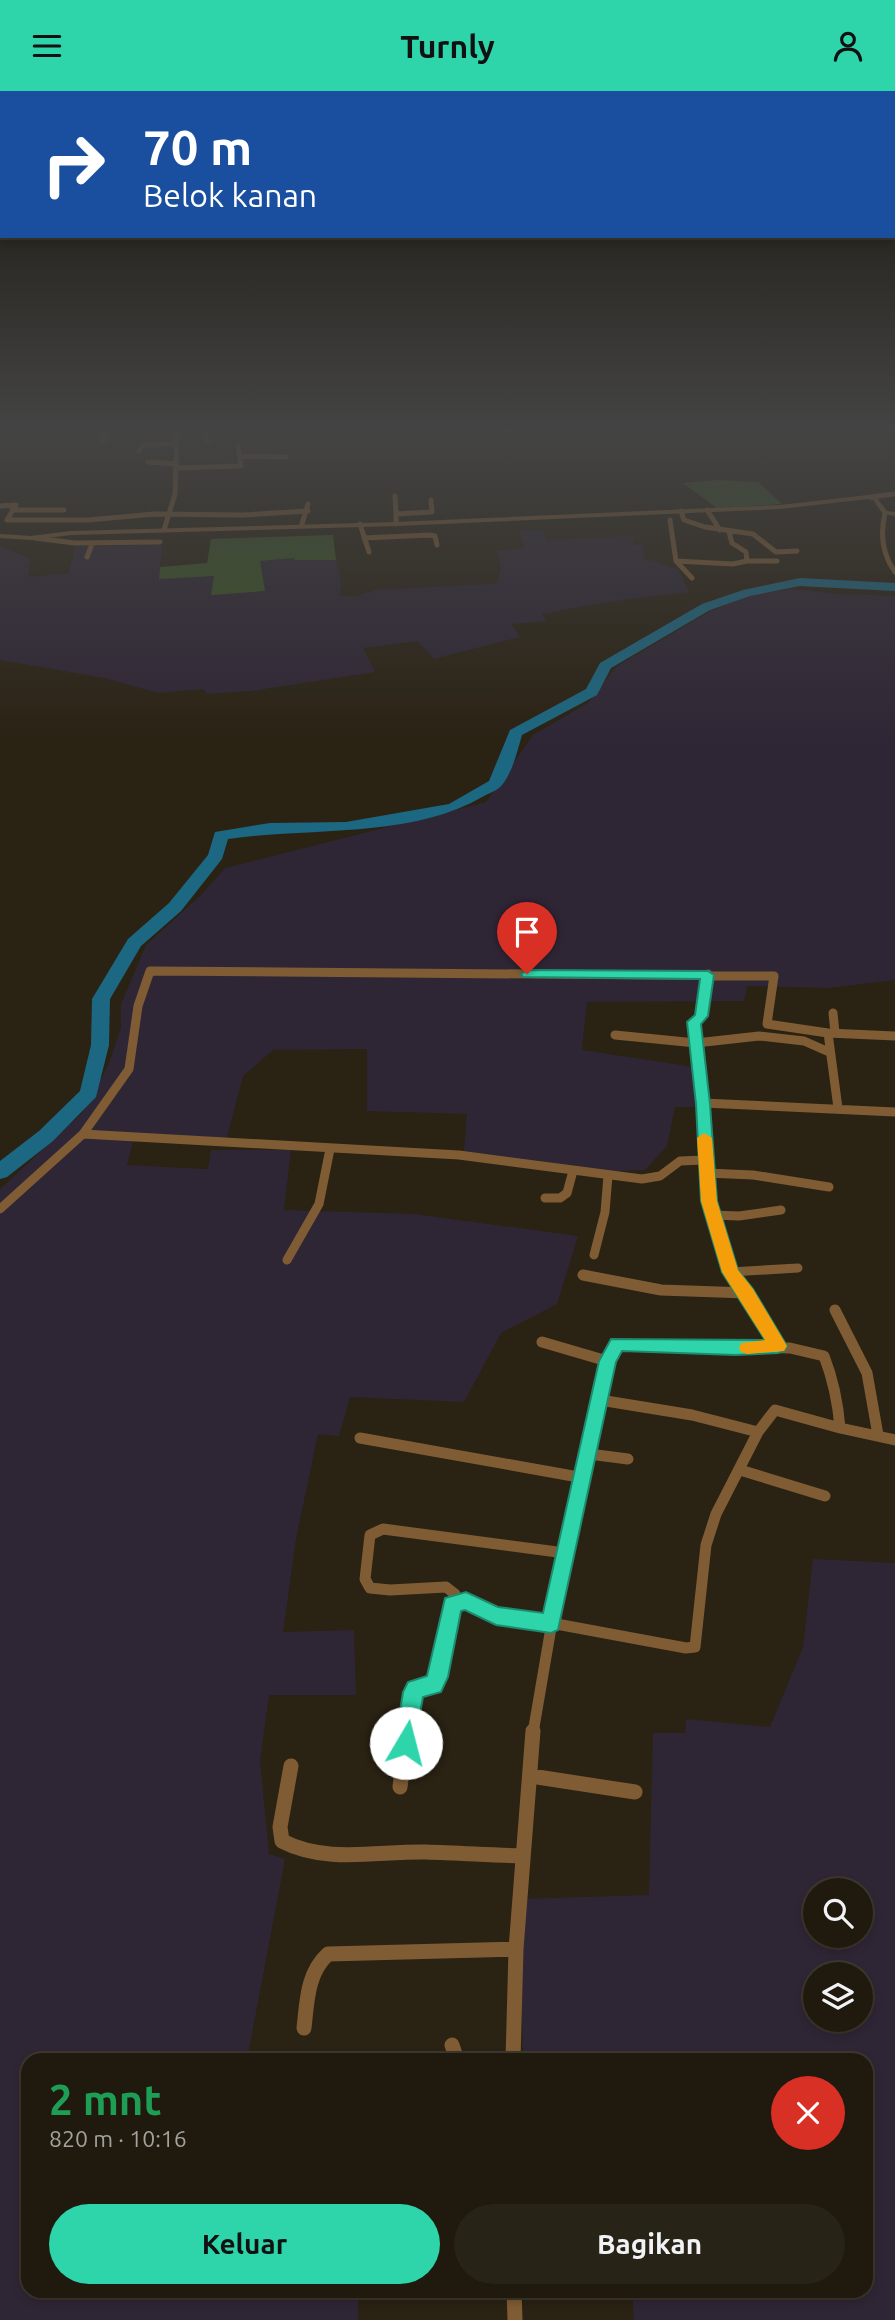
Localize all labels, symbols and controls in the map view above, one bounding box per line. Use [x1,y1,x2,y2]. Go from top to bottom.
icon: menu [28,27,66,65]
icon: person [829,27,867,65]
text: Turnly [400,28,495,64]
icon: right [28,119,119,210]
text: 70 m [143,119,252,174]
text: Belok kanan [143,177,317,213]
pin [497,902,557,974]
icon: arrive [508,913,546,951]
position arrow [369,1706,443,1780]
map controls [803,1878,873,2032]
button: search [803,1878,873,1948]
button: layers [803,1962,873,2032]
text: 2 mnt [49,2076,162,2123]
button: close [771,2076,845,2150]
text: 820 m · 10:16 [49,2126,187,2151]
button: Keluar [49,2204,440,2284]
button: Bagikan [454,2204,845,2284]

